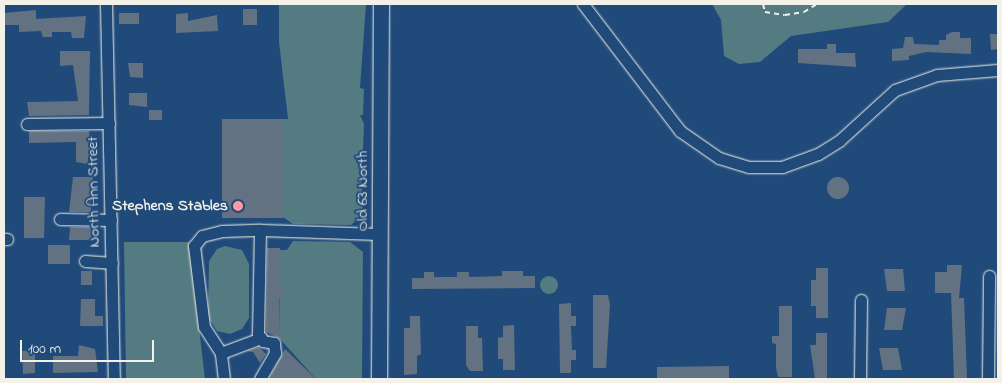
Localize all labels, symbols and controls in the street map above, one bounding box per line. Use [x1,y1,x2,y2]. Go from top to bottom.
street label: North Ann Street [83,136,105,248]
street label: Old 63 North [353,151,373,231]
place label: Stephens Stables [112,196,228,216]
marker: Stephens Stables [232,200,244,212]
scale bar [22,330,156,362]
text: 100 m [28,338,61,360]

